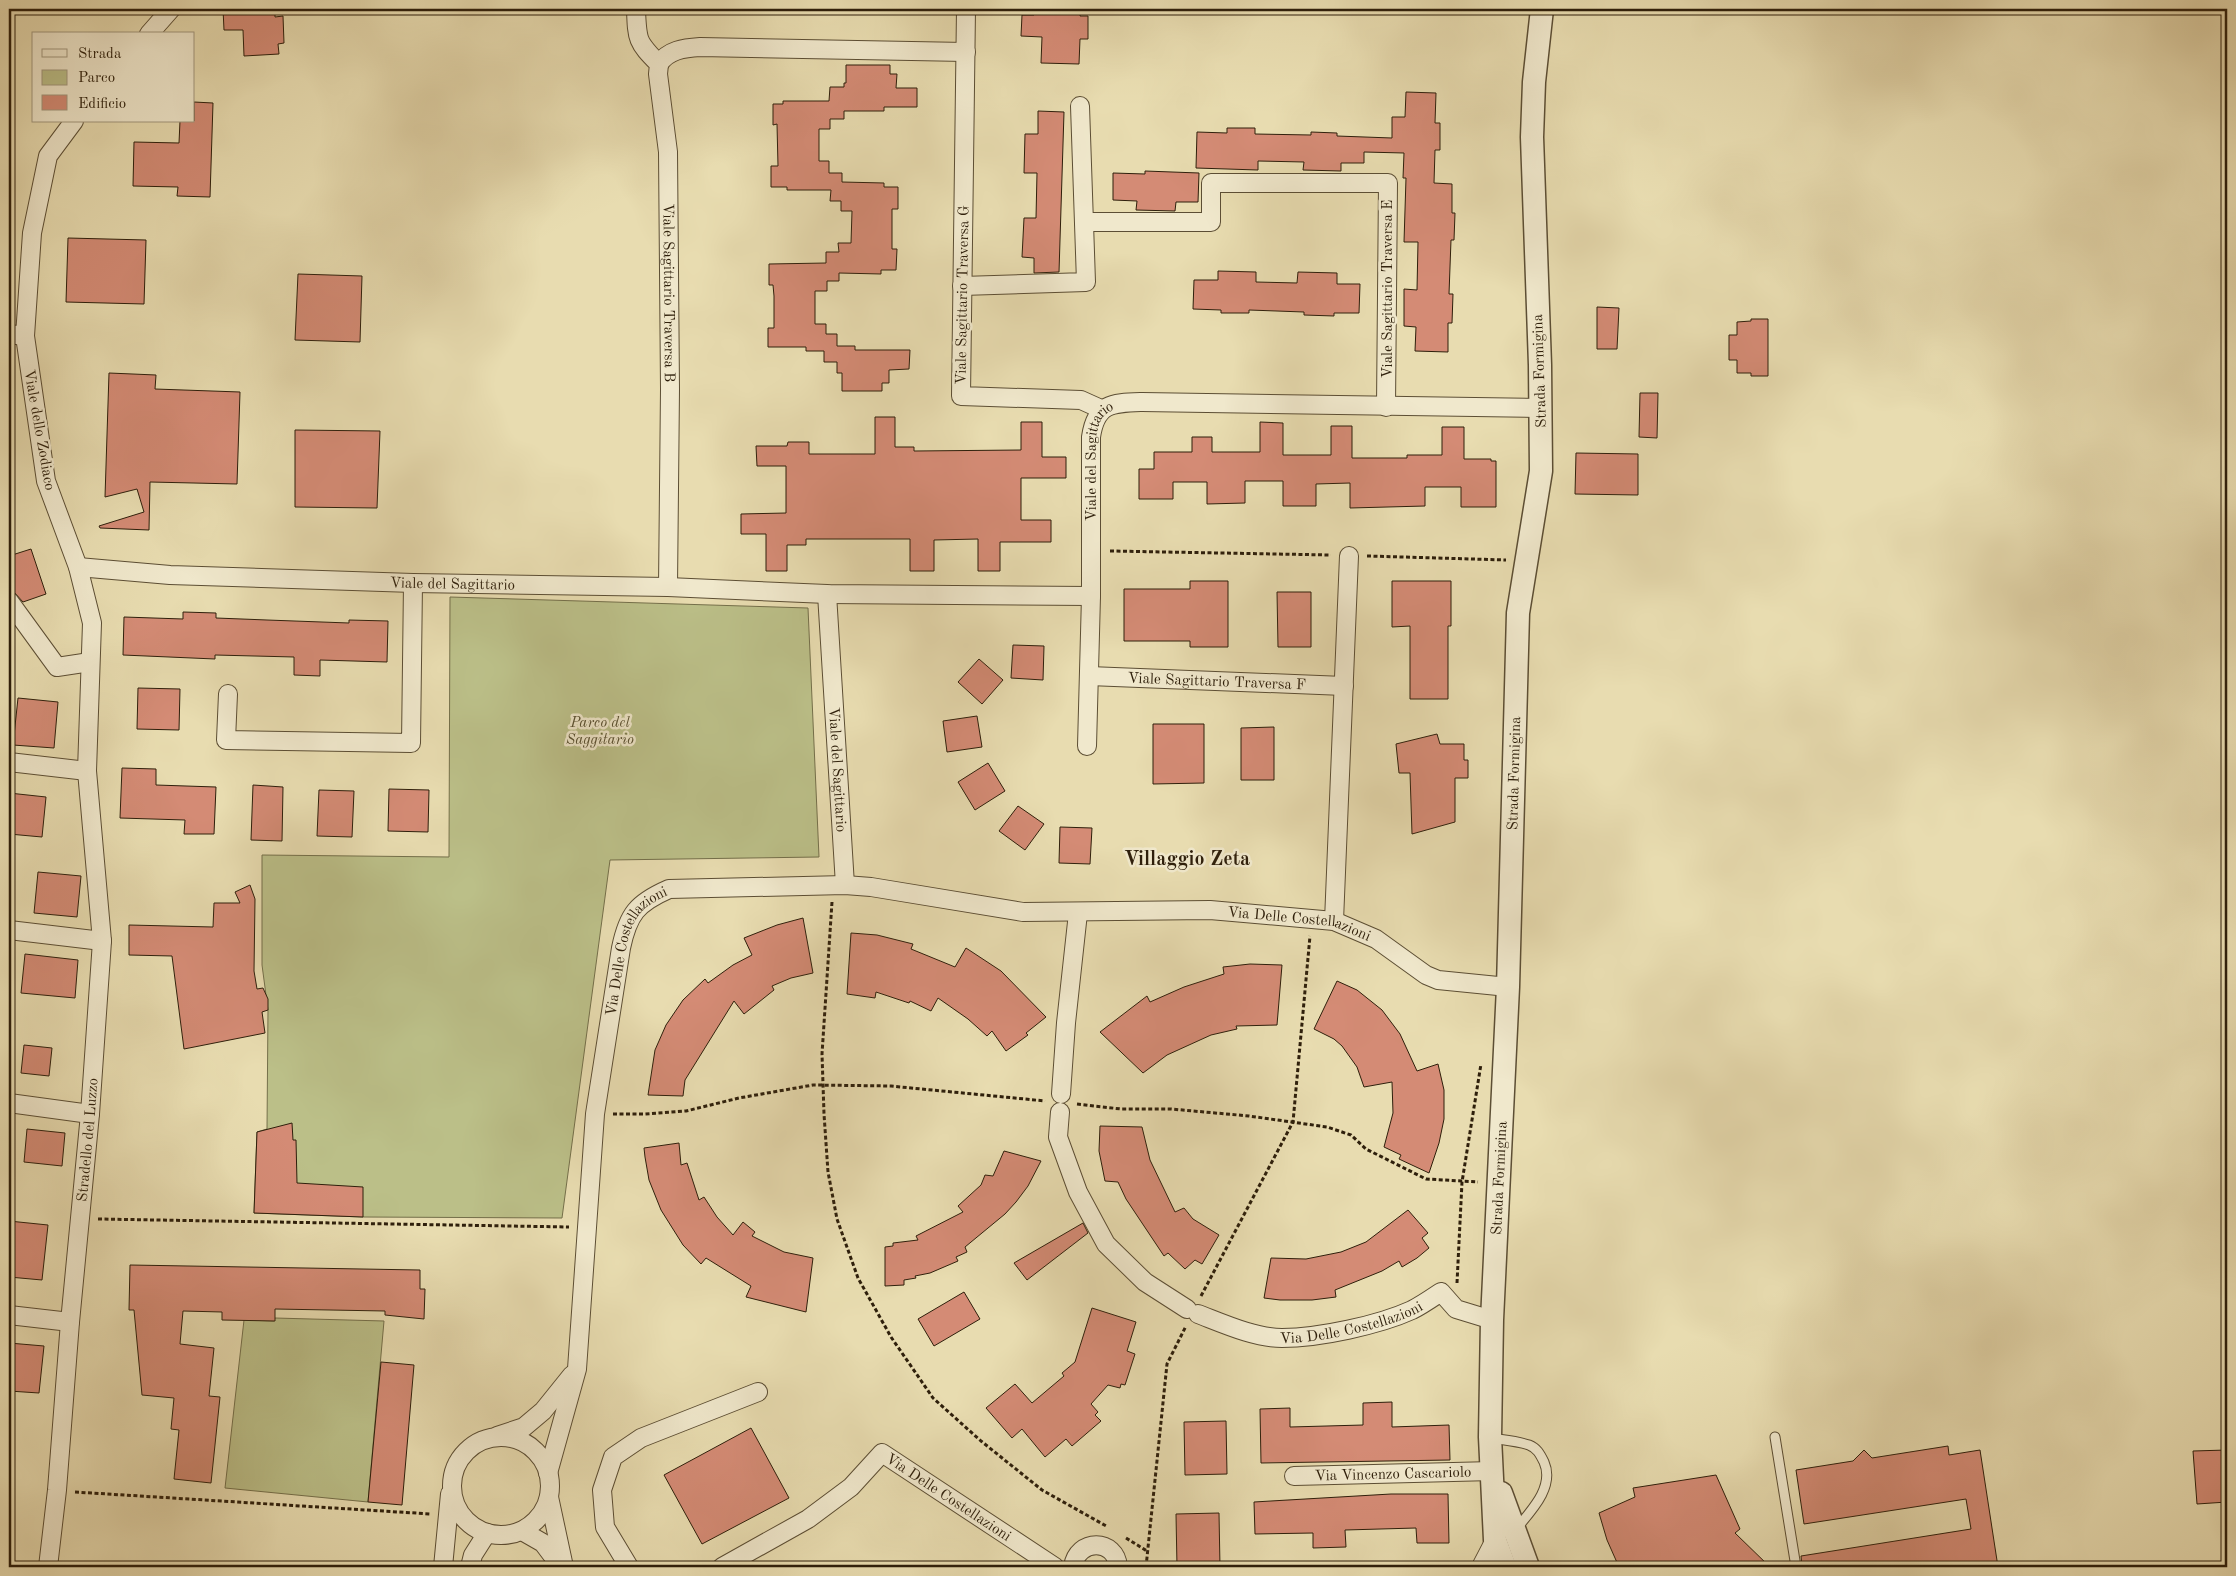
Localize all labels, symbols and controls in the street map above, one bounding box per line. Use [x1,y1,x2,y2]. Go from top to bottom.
legend [32,32,195,122]
text: Strada [78,47,122,62]
text: Parco [78,71,115,86]
text: Edificio [78,97,126,112]
street label: Viale Sagittario Traversa E [1381,200,1396,378]
street label: Viale Sagittario Traversa B [659,203,676,382]
street label: Viale Sagittario Traversa G [954,205,973,385]
street label: Strada Formigina [1531,313,1550,428]
street label: Viale dello Zodiaco [21,369,57,492]
street label: Viale del Sagittario [1085,399,1116,521]
street label: Viale del Sagittario [390,576,515,594]
street label: Viale Sagittario Traversa F [1127,672,1306,694]
street label: Viale del Sagittario [825,707,848,833]
park label: Parco del Saggitario [566,716,634,748]
street label: Strada Formigina [1506,716,1524,831]
district label: Villaggio Zeta [1124,850,1250,870]
street label: Via Delle Costellazioni [604,885,670,1017]
street label: Via Delle Costellazioni [1227,906,1373,945]
street label: Stradello del Luzzo [76,1077,101,1203]
street label: Strada Formigina [1490,1120,1511,1235]
street label: Via Delle Costellazioni [1280,1300,1426,1347]
street label: Via Delle Costellazioni [883,1452,1013,1545]
street label: Via Vincenzo Cascariolo [1314,1466,1472,1484]

